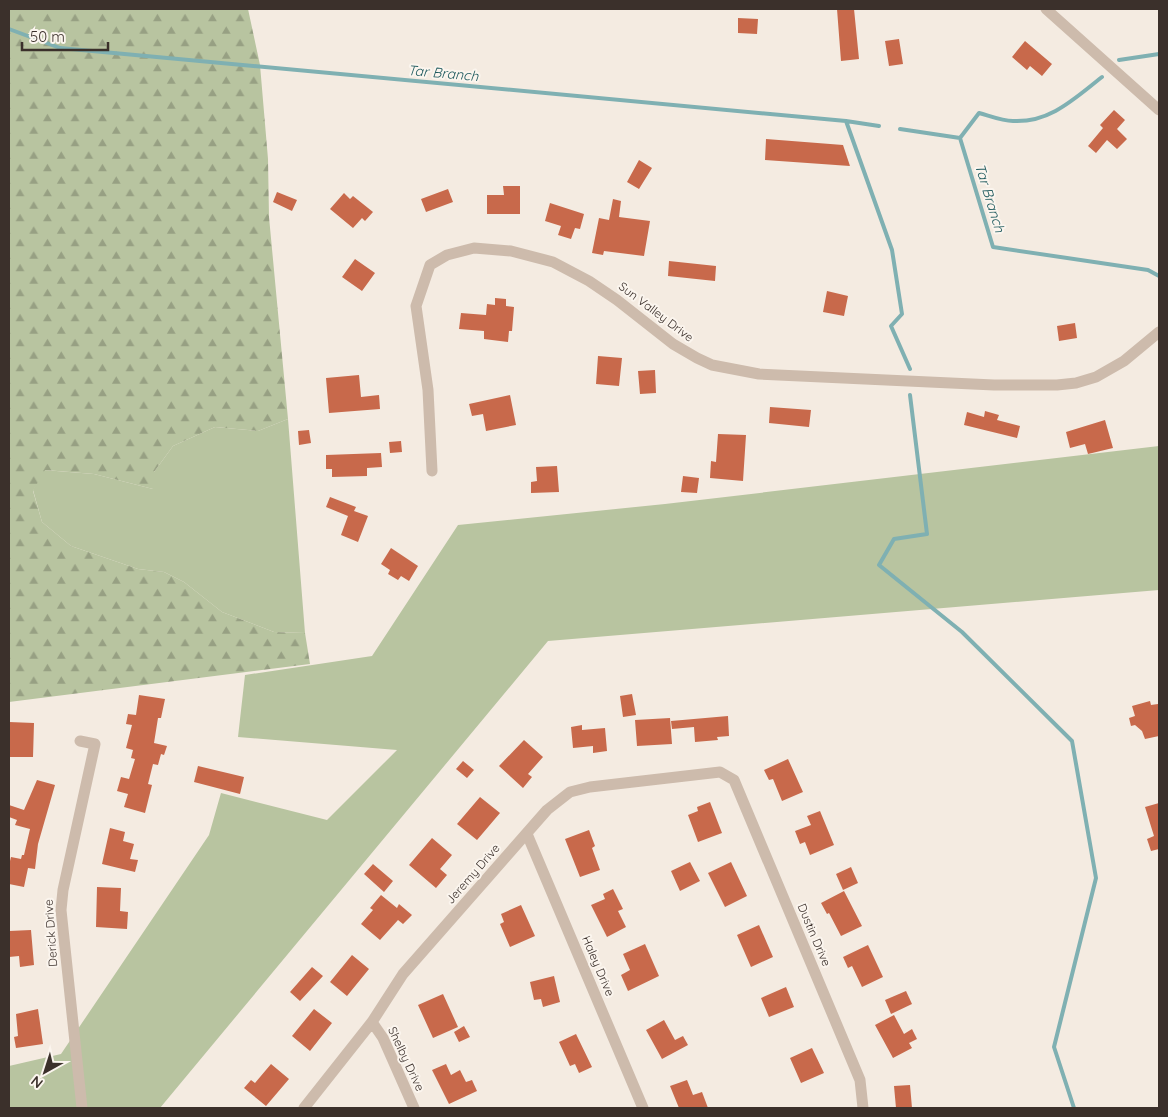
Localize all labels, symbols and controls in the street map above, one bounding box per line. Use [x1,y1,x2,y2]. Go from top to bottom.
scale bar [22,20,109,52]
text: 50 m [30,27,65,46]
water label: Tar Branch [407,61,480,85]
water label: Tar Branch [971,161,1009,236]
street label: Sun Valley Drive [616,279,697,345]
street label: Jeremy Drive [442,840,503,907]
street label: Derick Drive [41,899,60,967]
street label: Dustin Drive [795,901,835,969]
street label: Haley Drive [579,933,618,999]
street label: Shelby Drive [385,1024,428,1094]
north arrow [20,1047,70,1097]
text: N [27,1072,46,1092]

